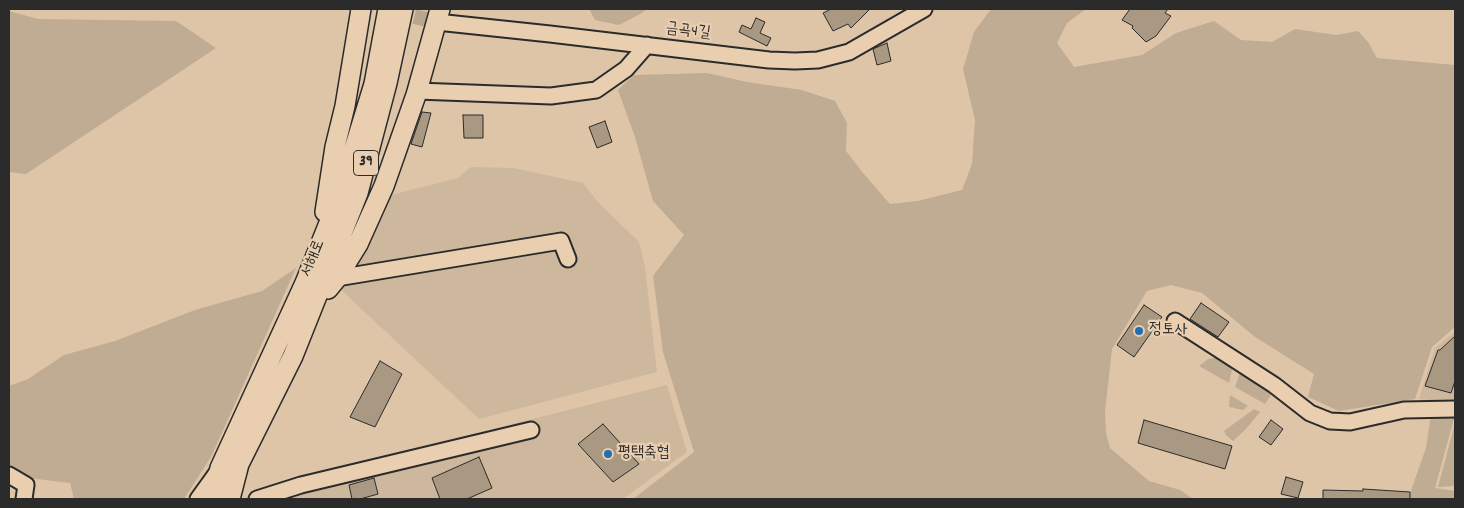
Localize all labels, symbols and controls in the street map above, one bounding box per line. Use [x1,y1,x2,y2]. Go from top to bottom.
street label: 금곡4길 [664,20,712,44]
road number: 39 [354,150,378,176]
street label: 서해로 [298,237,330,281]
place label: 정토사 [1149,321,1188,341]
marker: 정토사 [1133,325,1145,337]
place label: 평택축협 [618,444,670,464]
marker: 평택축협 [602,448,614,460]

